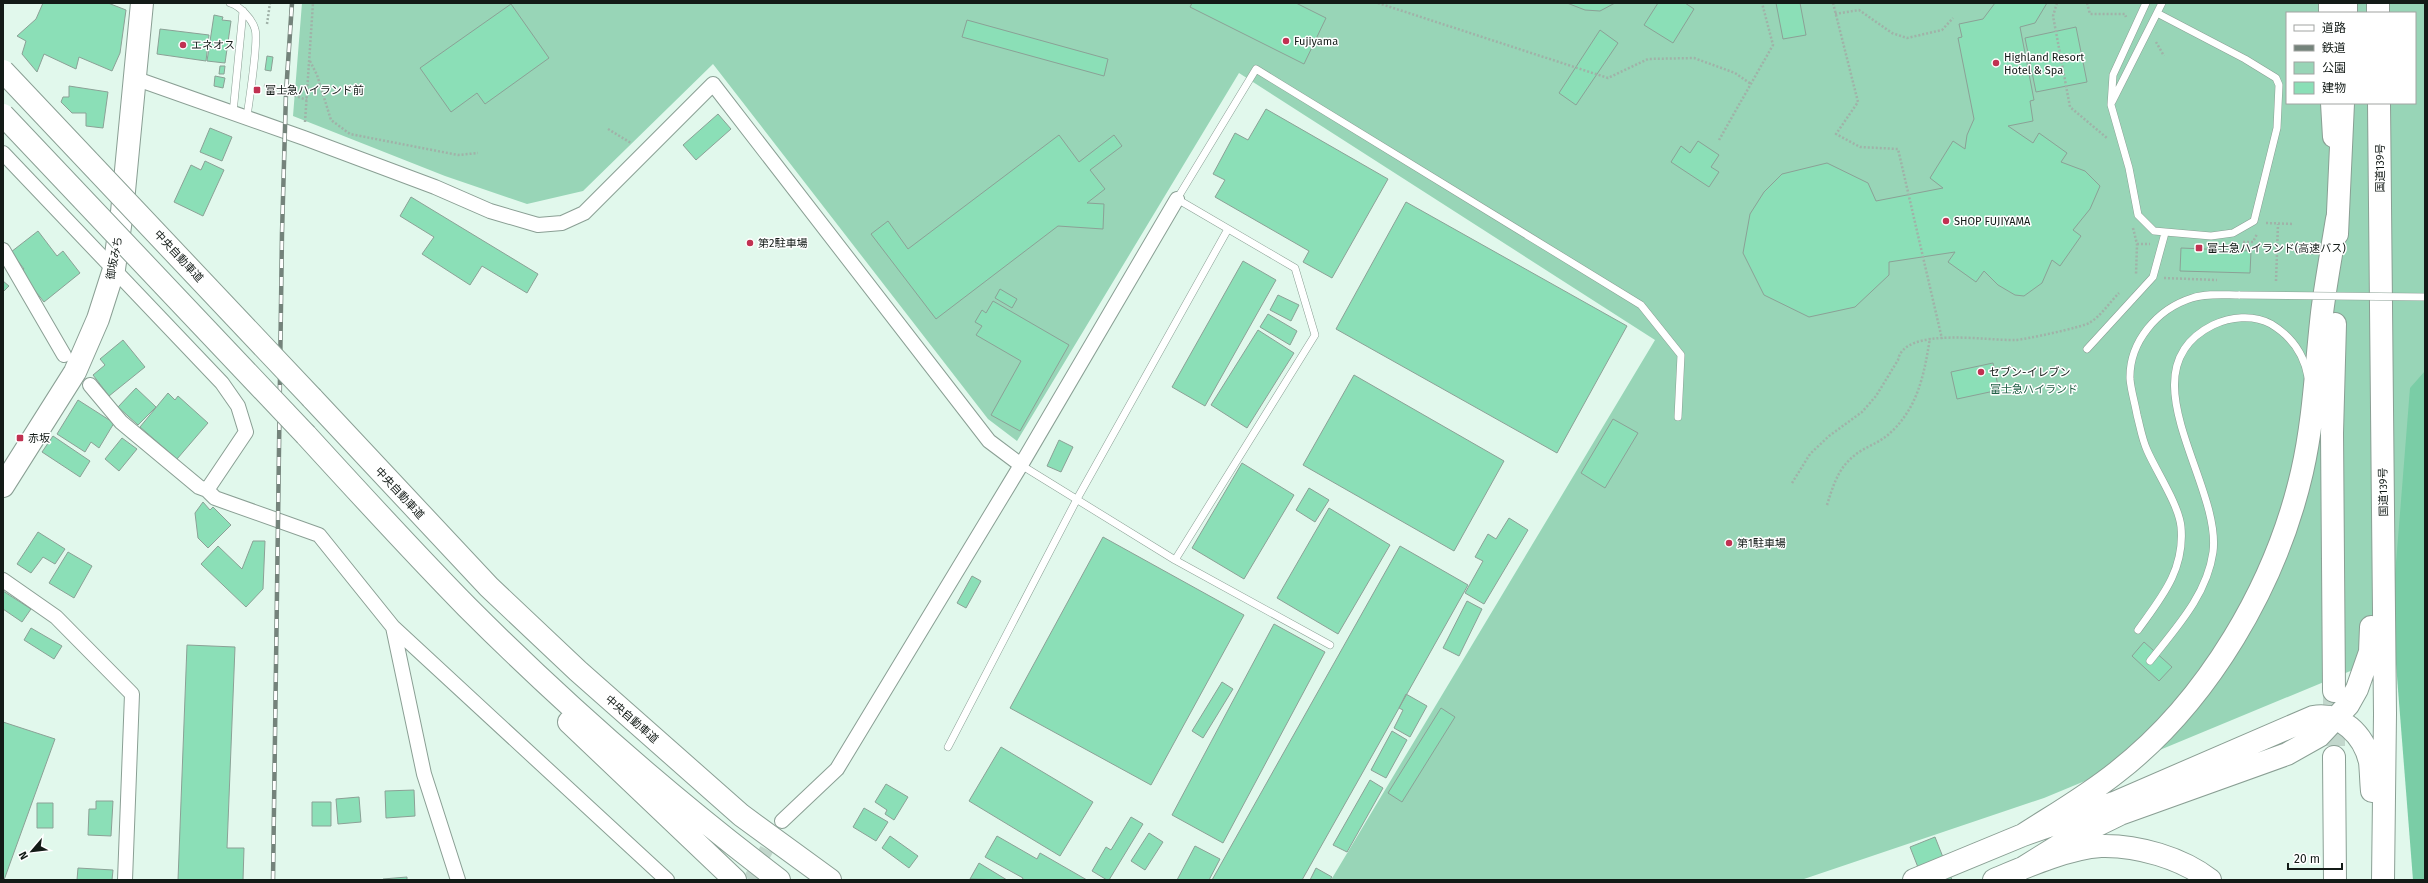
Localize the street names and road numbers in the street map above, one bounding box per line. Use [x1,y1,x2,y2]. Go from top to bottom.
street label: 国道139号 [2374,144,2387,192]
street label: 中央自動車道 [151,228,206,285]
street label: 御坂みち [104,235,125,282]
street label: 中央自動車道 [372,465,427,522]
street label: 国道139号 [2377,467,2390,517]
street label: 中央自動車道 [603,693,661,746]

